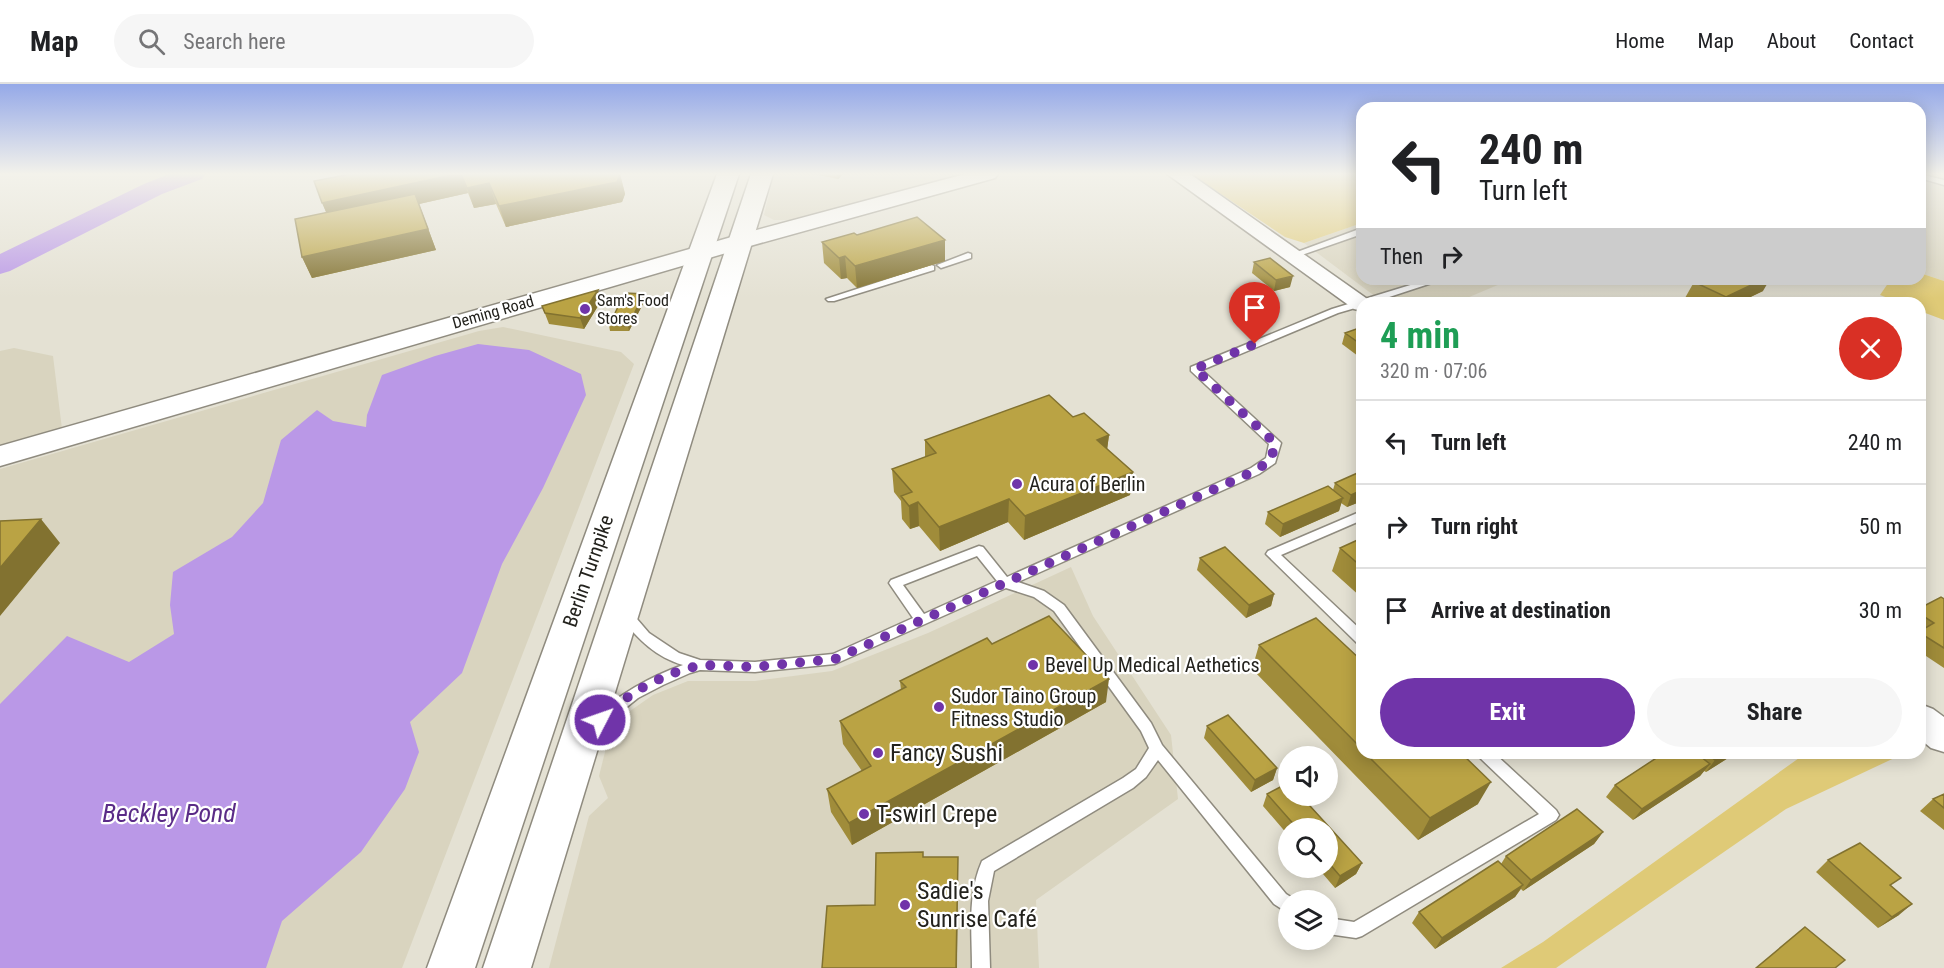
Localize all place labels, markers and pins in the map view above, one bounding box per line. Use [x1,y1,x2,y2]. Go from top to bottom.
pin [1229,282,1280,344]
place label: Sam's Food Stores [597,291,669,328]
marker: Sam's Food Stores [578,302,592,316]
place label: Acura of Berlin [1029,472,1146,496]
marker: Acura of Berlin [1010,477,1024,491]
place label: Bevel Up Medical Aethetics [1045,653,1260,677]
marker: Bevel Up Medical Aethetics [1026,658,1040,672]
place label: Sudor Taino Group Fitness Studio [951,684,1096,731]
marker: Sudor Taino Group Fitness Studio [932,700,946,714]
place label: Fancy Sushi [890,739,1003,767]
marker: Fancy Sushi [871,746,885,760]
place label: T-swirl Crepe [876,800,997,828]
marker: T-swirl Crepe [857,807,871,821]
place label: Sadie's Sunrise Café [917,877,1037,933]
marker: Sadie's Sunrise Café [898,898,912,912]

